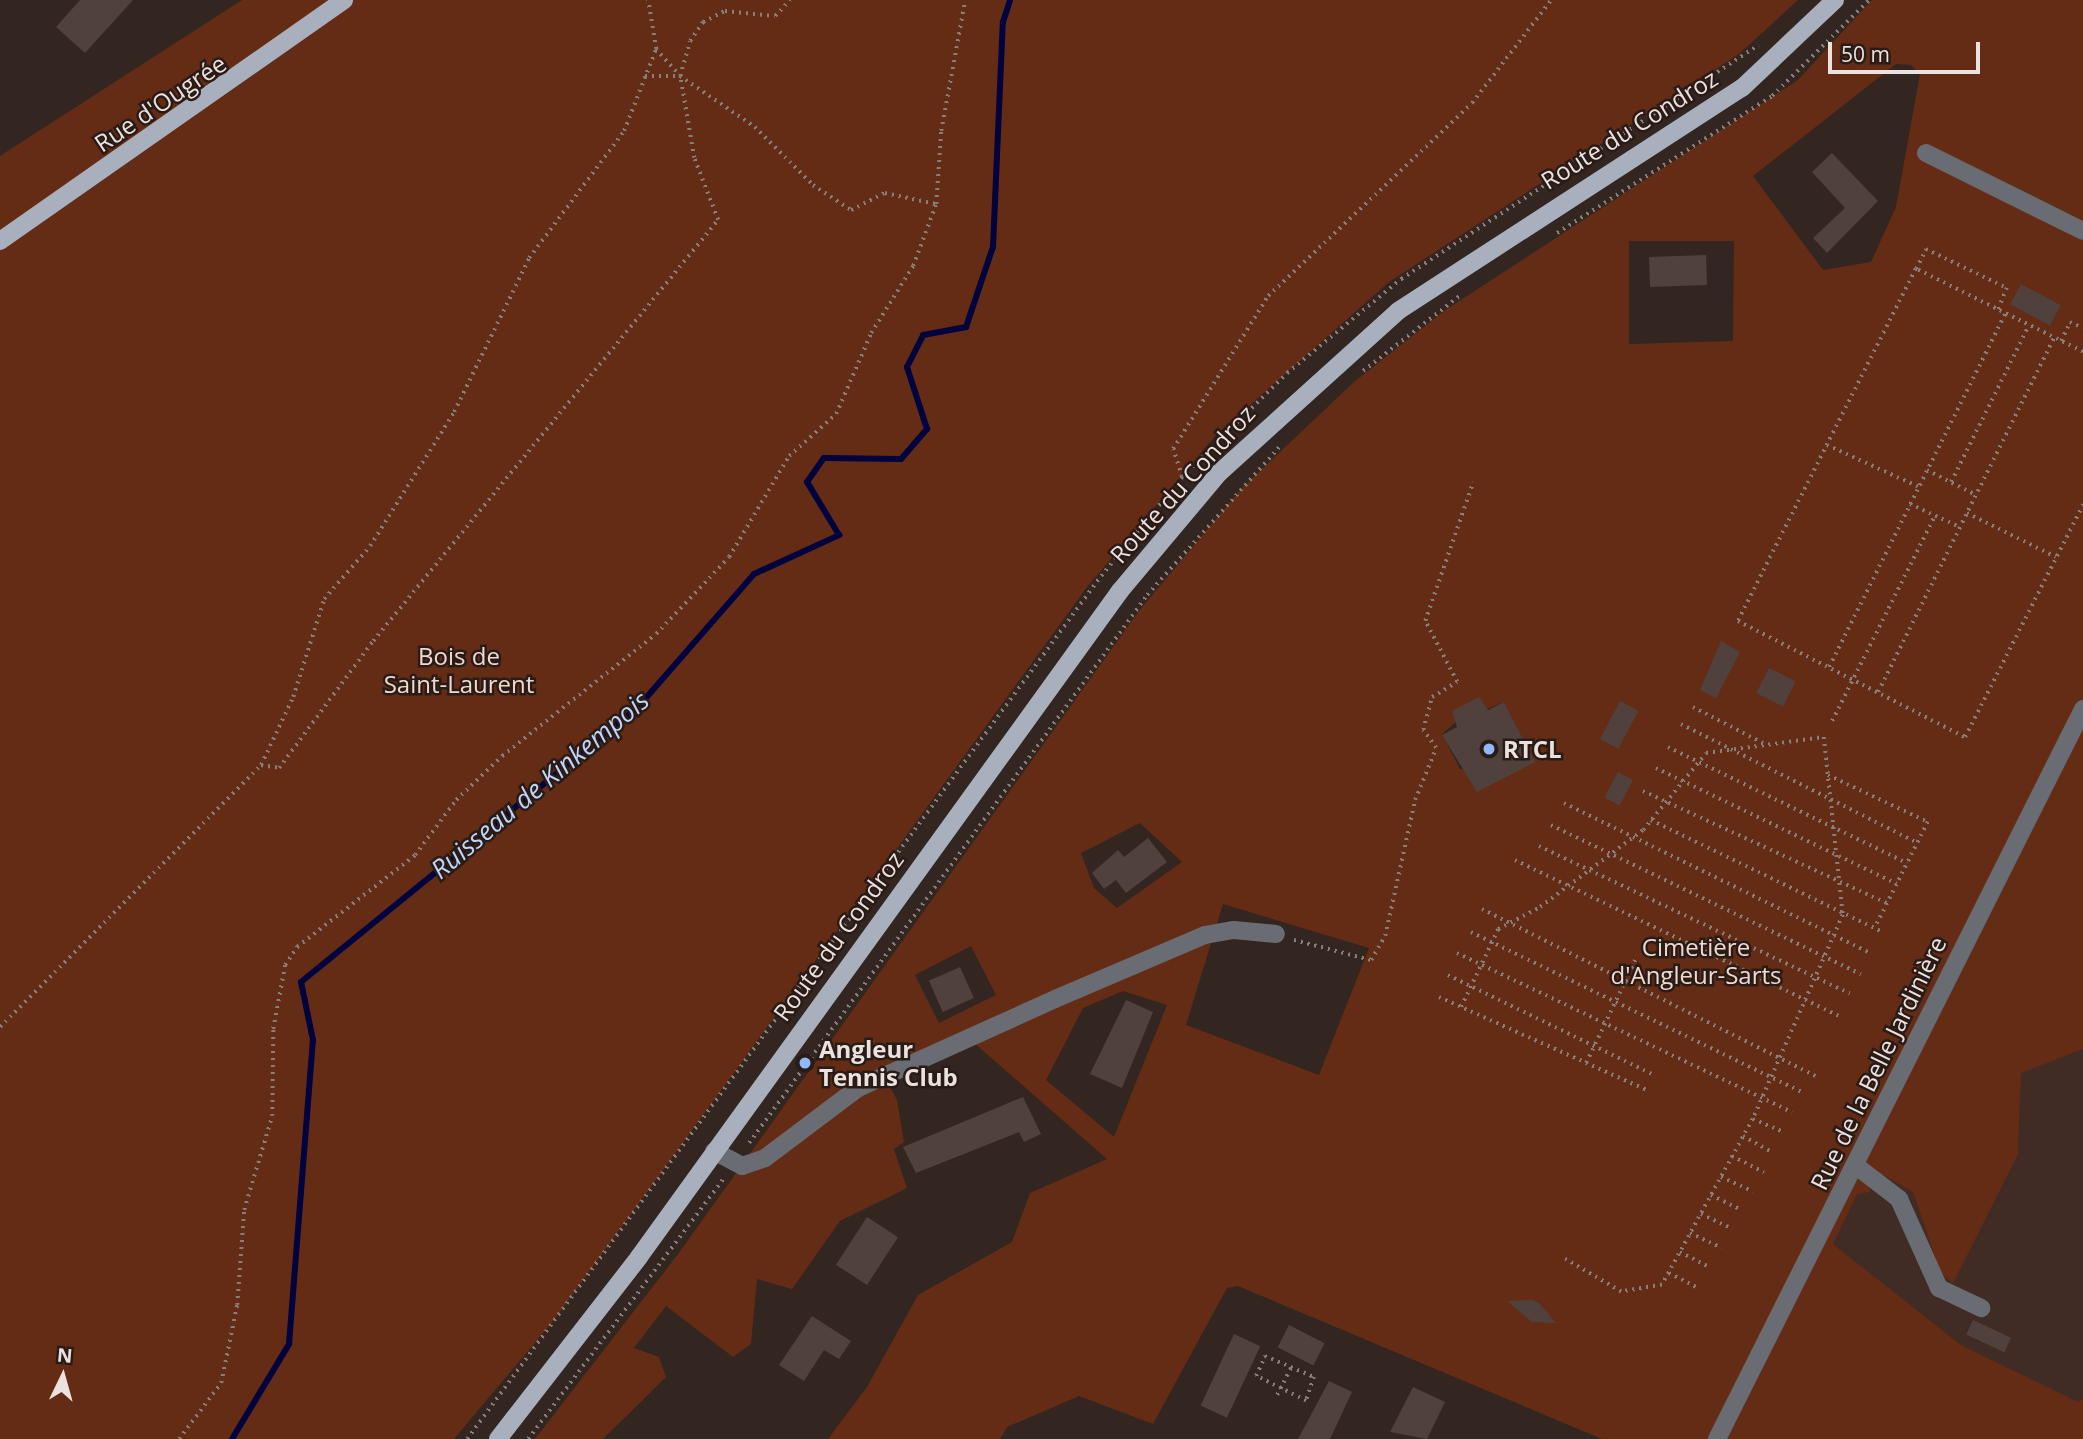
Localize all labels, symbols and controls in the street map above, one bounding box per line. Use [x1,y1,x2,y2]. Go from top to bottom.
scale bar [1831,28,1983,72]
text: 50 m [1841,40,1890,68]
street label: Rue d'Ougrée [89,48,231,158]
street label: Route du Condroz [1536,63,1722,195]
street label: Route du Condroz [1104,399,1260,569]
park label: Bois de Saint-Laurent [384,642,534,698]
water label: Ruisseau de Kinkempois [425,685,655,885]
place label: RTCL [1503,735,1562,763]
marker: RTCL [1481,741,1497,757]
street label: Route du Condroz [767,846,909,1026]
street label: Rue de la Belle Jardinière [1804,932,1952,1194]
park label: Cimetière d'Angleur-Sarts [1611,933,1781,989]
place label: Angleur Tennis Club [819,1035,958,1091]
marker: Angleur Tennis Club [797,1055,813,1071]
north arrow [28,1341,98,1411]
text: N [56,1341,74,1369]

